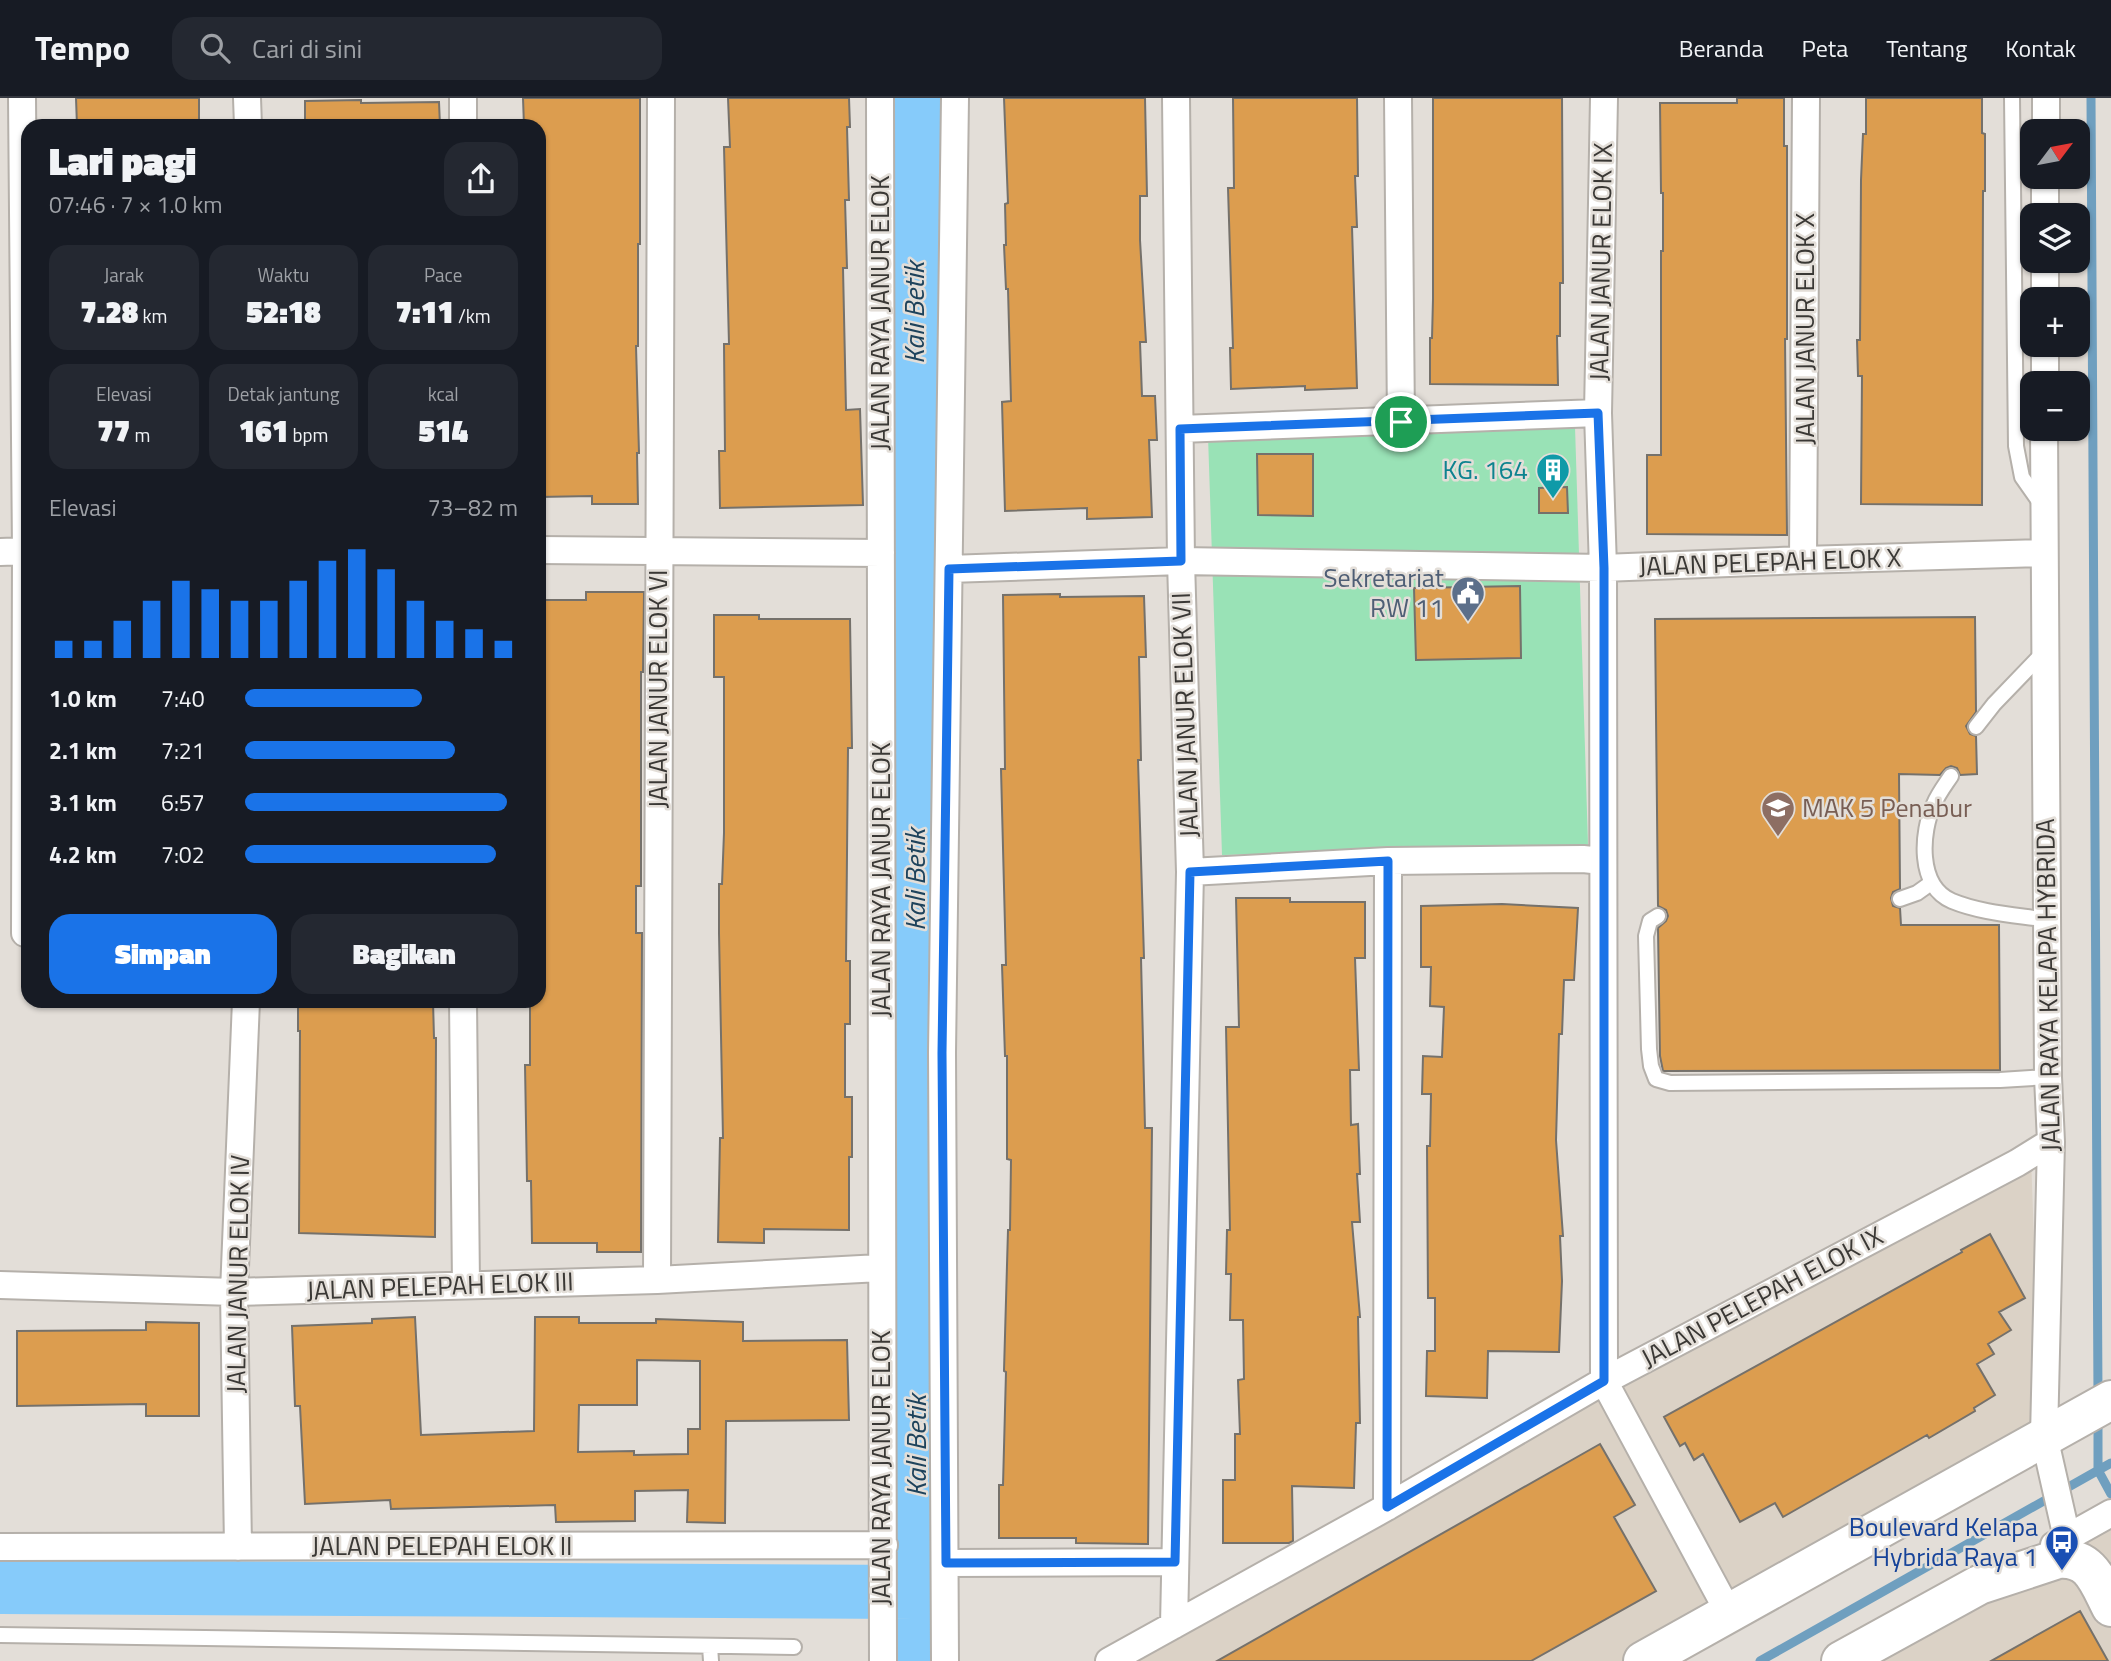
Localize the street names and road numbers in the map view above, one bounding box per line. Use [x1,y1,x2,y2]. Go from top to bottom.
street label: JALAN JANUR ELOK IX [1579,142,1622,381]
street label: JALAN RAYA JANUR ELOK [860,175,899,451]
street label: JALAN JANUR ELOK X [1785,213,1824,445]
street label: JALAN PELEPAH ELOK X [1638,537,1902,586]
street label: JALAN JANUR ELOK VI [638,570,677,808]
street label: JALAN JANUR ELOK VII [1161,592,1208,838]
street label: JALAN RAYA JANUR ELOK [861,742,900,1018]
street label: JALAN RAYA KELAPA HYBRIDA [2025,818,2070,1152]
street label: JALAN JANUR ELOK IV [216,1154,259,1394]
street label: JALAN PELEPAH ELOK IX [1634,1216,1890,1377]
street label: JALAN PELEPAH ELOK III [306,1261,574,1310]
street label: JALAN RAYA JANUR ELOK [861,1330,900,1606]
street label: JALAN PELEPAH ELOK II [311,1526,573,1565]

